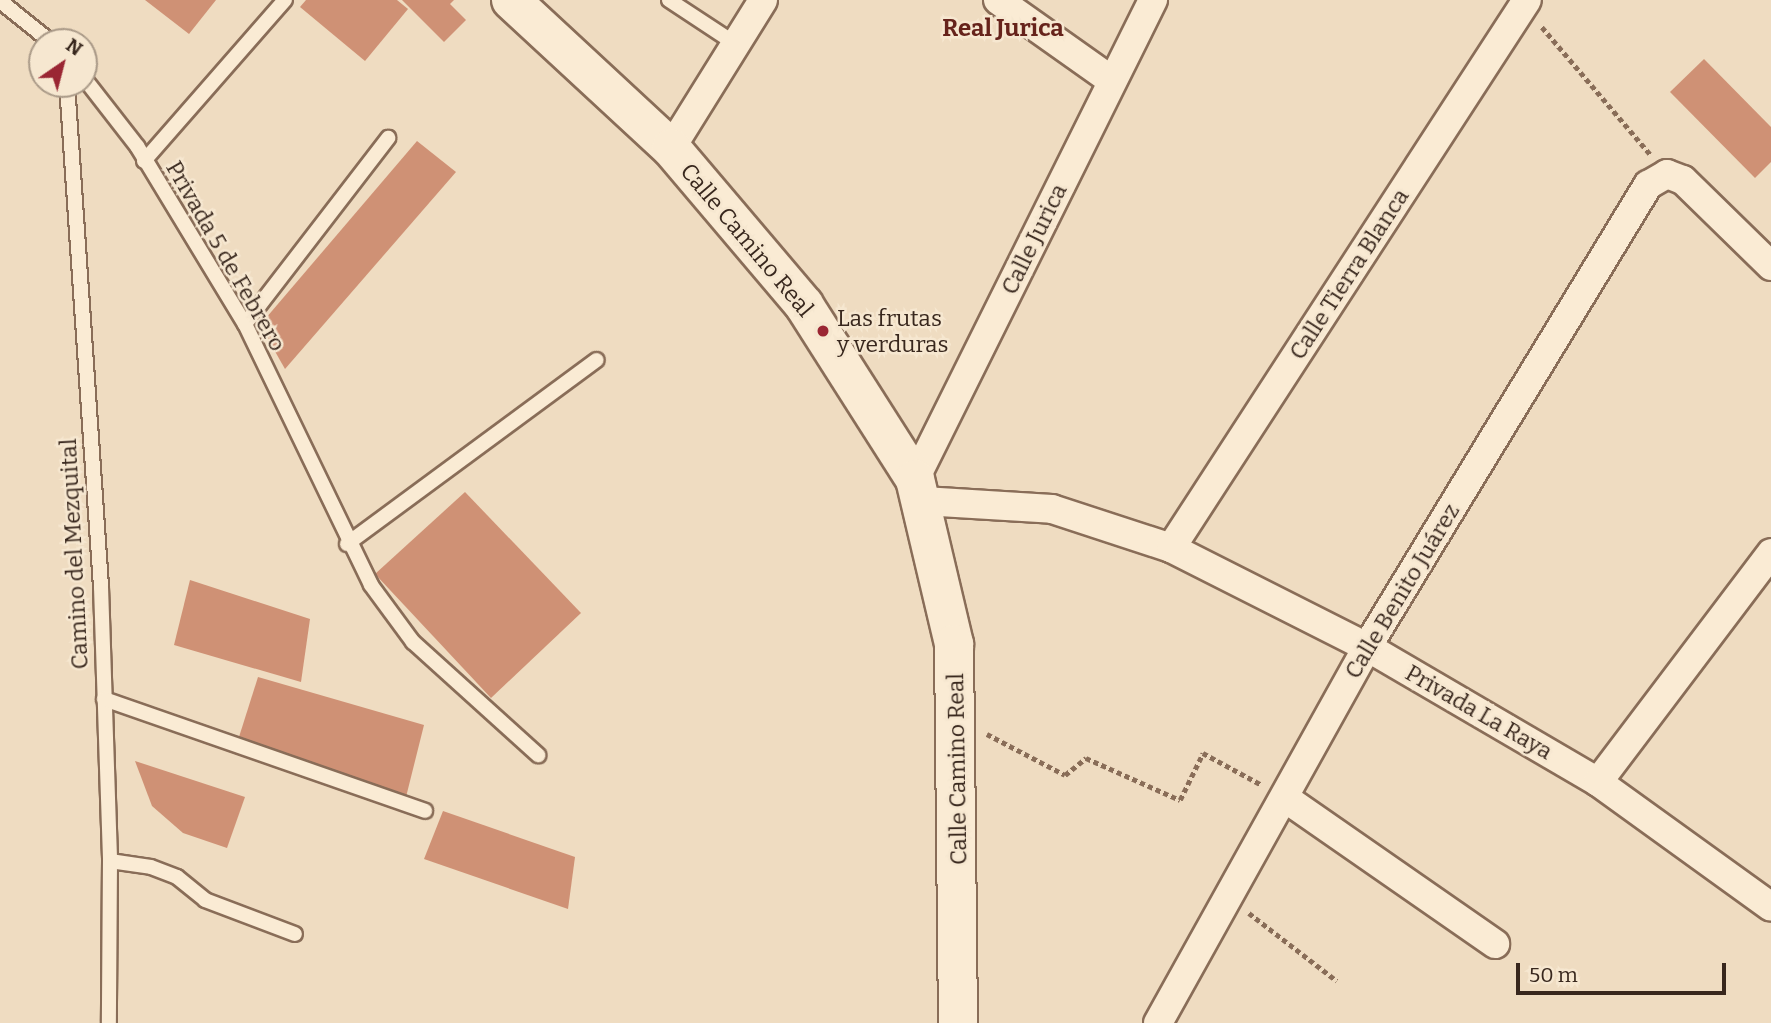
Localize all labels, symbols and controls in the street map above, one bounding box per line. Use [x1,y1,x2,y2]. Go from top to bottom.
district label: Real Jurica [942,15,1064,43]
north arrow [28,28,98,98]
text: N [62,33,87,61]
street label: Privada 5 de Febrero [160,156,292,356]
street label: Calle Camino Real [675,158,819,322]
street label: Calle Jurica [995,179,1073,299]
street label: Calle Tierra Blanca [1283,183,1415,365]
place label: Las frutas y verduras [837,304,949,358]
marker: Las frutas y verduras [815,323,831,339]
street label: Camino del Mezquital [54,438,94,670]
street label: Calle Benito Juárez [1339,499,1465,683]
street label: Privada La Raya [1401,659,1557,765]
street label: Calle Camino Real [942,673,972,865]
scale bar [1519,950,1729,994]
text: 50 m [1529,962,1578,988]

